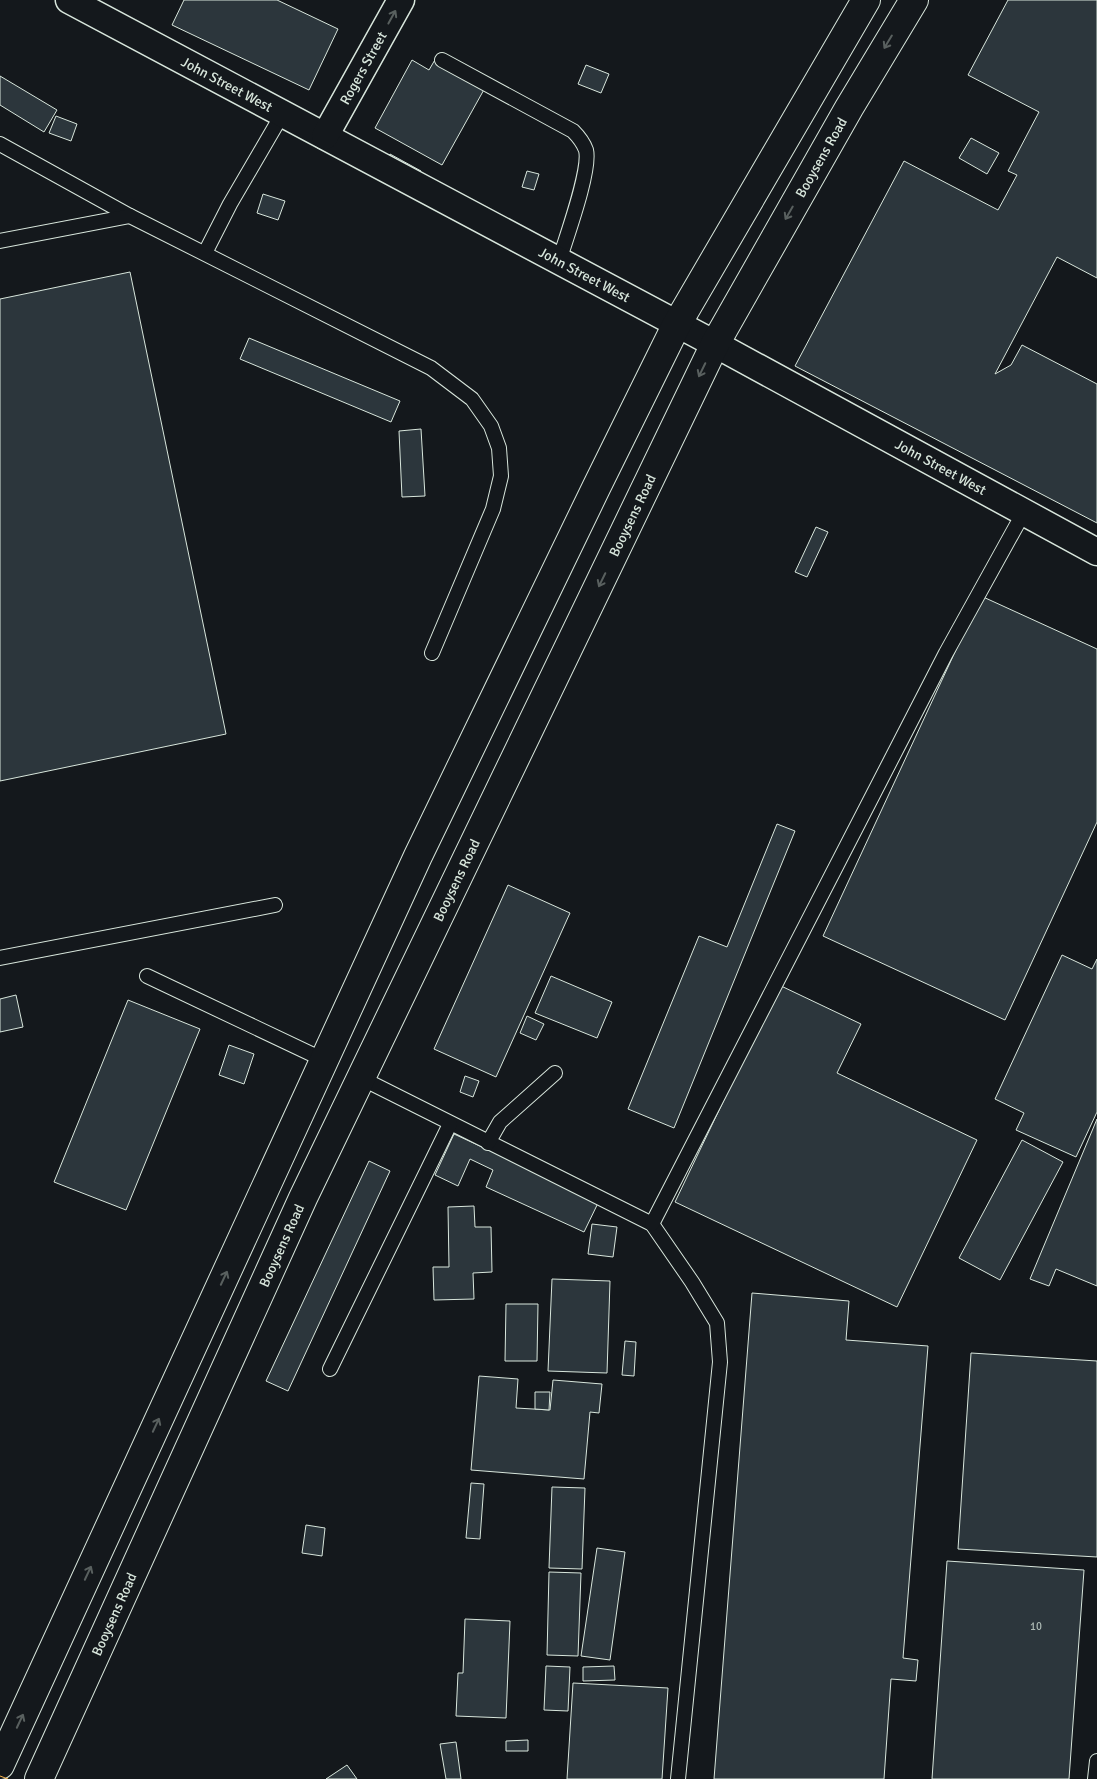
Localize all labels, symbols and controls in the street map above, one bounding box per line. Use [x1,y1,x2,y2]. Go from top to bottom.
one-way arrow [387,10,397,25]
street label: Rogers Street [336,29,391,108]
one-way arrow [883,34,893,48]
street label: John Street West [178,53,275,116]
street label: Booysens Road [792,115,851,201]
one-way arrow [784,205,794,219]
street label: John Street West [536,244,633,306]
one-way arrow [697,362,706,377]
street label: John Street West [892,436,989,499]
street label: Booysens Road [606,472,660,560]
one-way arrow [597,572,606,587]
street label: Booysens Road [430,836,484,924]
street label: Booysens Road [256,1202,308,1290]
one-way arrow [219,1271,229,1286]
one-way arrow [151,1418,161,1433]
one-way arrow [84,1566,93,1581]
street label: Booysens Road [88,1570,141,1659]
house number: 10 [1030,1620,1042,1633]
one-way arrow [16,1714,26,1729]

